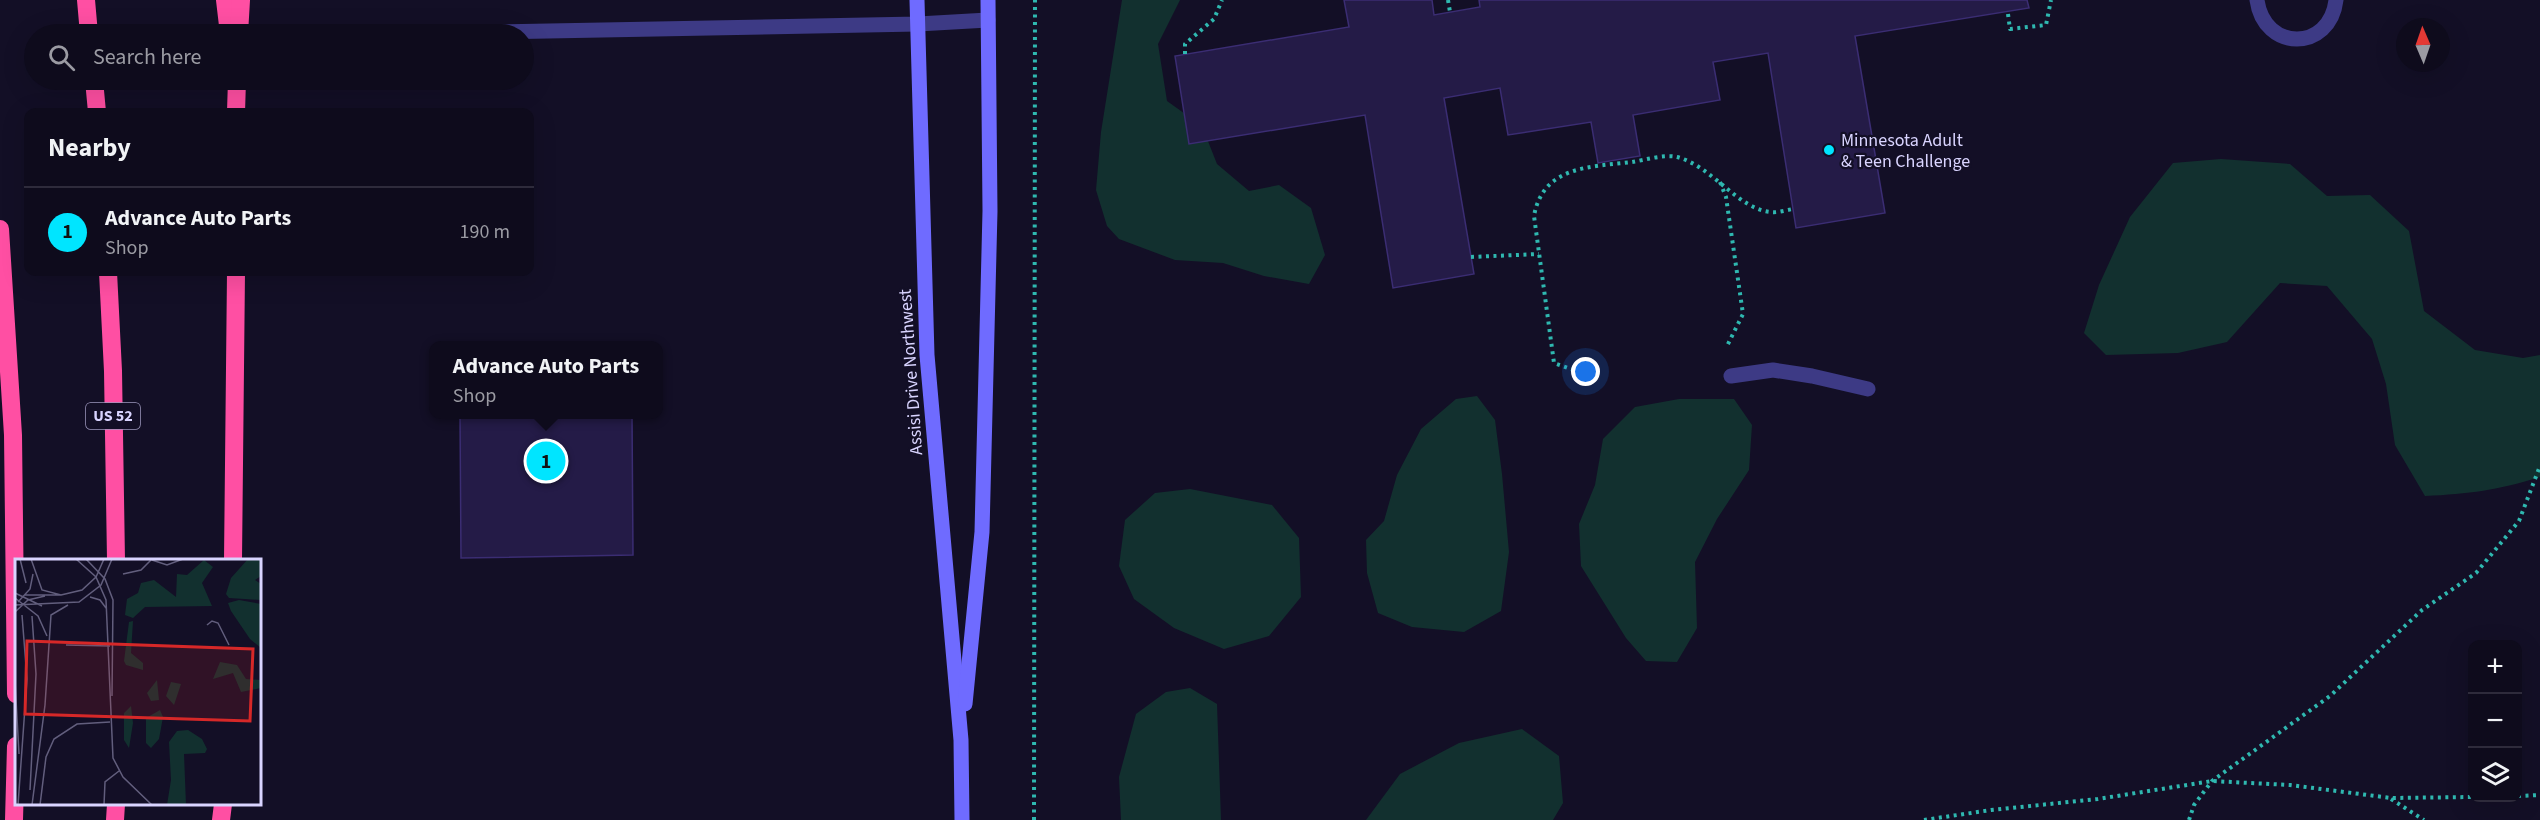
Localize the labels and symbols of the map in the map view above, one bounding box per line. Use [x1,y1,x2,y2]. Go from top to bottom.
north arrow [2396,18,2450,72]
place label: Minnesota Adult & Teen Challenge [1841,128,1970,174]
marker: Minnesota Adult & Teen Challenge [1822,143,1836,157]
street label: Assisi Drive Northwest [893,288,929,456]
your location [1571,357,1600,386]
road number: US 52 [86,403,140,429]
pin: 1 [526,438,566,484]
inset map [15,559,261,805]

